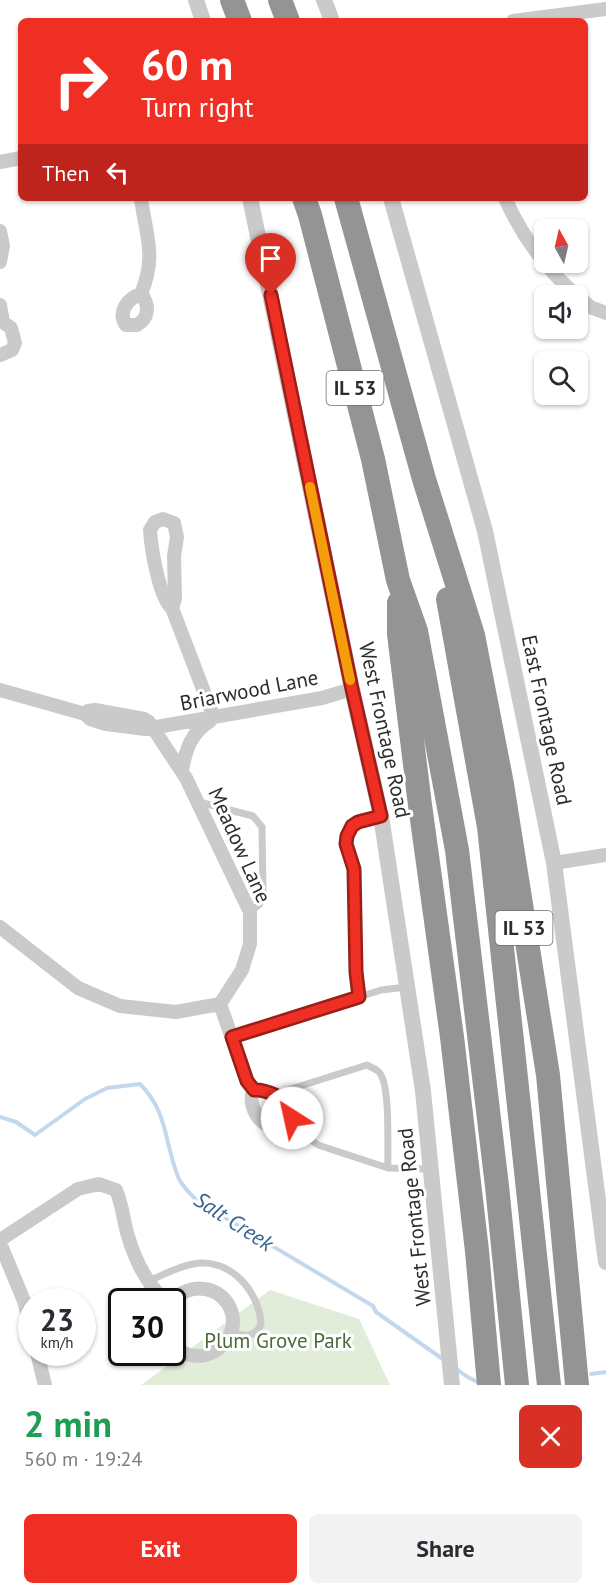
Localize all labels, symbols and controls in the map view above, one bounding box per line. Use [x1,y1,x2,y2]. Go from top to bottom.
text: 60 m [141,37,233,92]
icon: right [42,42,120,120]
text: Turn right [141,90,254,124]
icon: left [101,156,134,189]
text: Then [42,159,89,187]
north arrow [534,219,588,273]
map controls [534,219,588,405]
pin [245,233,296,295]
icon: arrive [254,242,287,275]
button: sound [534,285,588,339]
button: search [534,351,588,405]
road number: IL 53 [326,371,384,405]
street label: East Frontage Road [516,632,578,808]
street label: West Frontage Road [353,640,417,820]
street label: Briarwood Lane [178,663,320,717]
street label: Meadow Lane [203,783,277,907]
road number: IL 53 [496,911,552,945]
position arrow [260,1086,324,1150]
street label: West Frontage Road [391,1127,437,1307]
water label: Salt Creek [189,1185,280,1258]
speed limit sign: 30 [108,1288,186,1366]
text: 23 [40,1300,74,1339]
park label: Plum Grove Park [204,1327,352,1354]
text: km/h [41,1333,73,1352]
text: 2 min [24,1400,112,1447]
button: close [519,1405,582,1468]
text: 560 m · 19:24 [24,1446,142,1472]
button: Exit [24,1514,297,1583]
button: Share [309,1514,582,1583]

